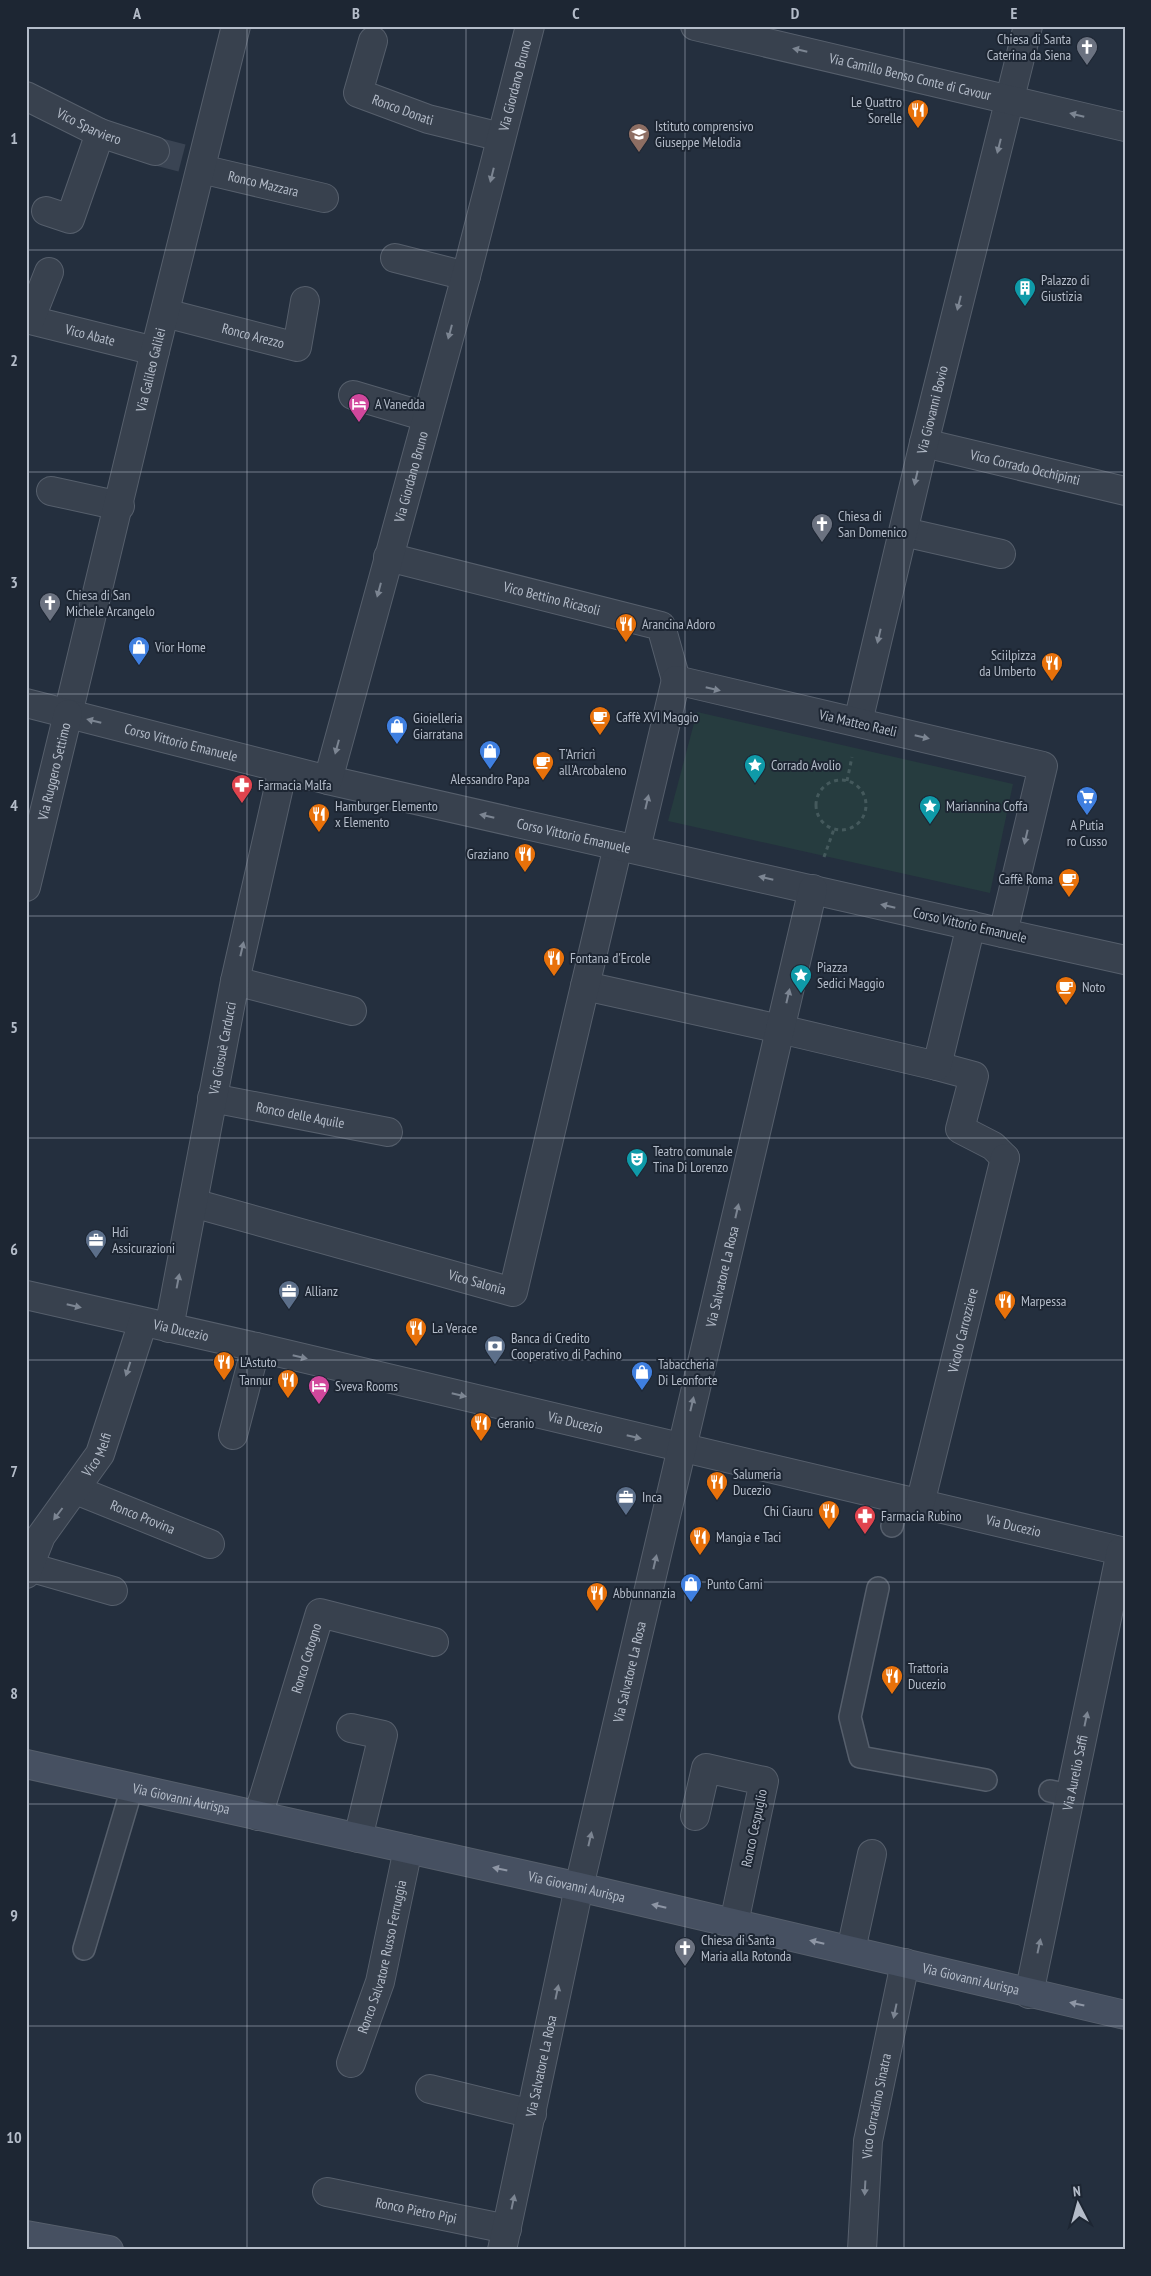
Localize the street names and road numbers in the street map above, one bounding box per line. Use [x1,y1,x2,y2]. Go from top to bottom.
street label: Via Giordano Bruno [494,38,535,134]
street label: Via Camillo Benso Conte di Cavour [826,49,993,104]
street label: Ronco Donati [370,90,435,129]
street label: Vico Sparviero [53,103,124,148]
street label: Ronco Mazzara [226,167,300,201]
street label: Ronco Arezzo [220,319,286,352]
street label: Vico Abate [62,320,117,350]
street label: Via Galileo Galilei [132,326,169,415]
street label: Via Giovanni Bovio [912,364,952,457]
street label: Via Giordano Bruno [390,429,432,525]
street label: Vico Corrado Occhipinti [967,445,1082,489]
street label: Vico Bettino Ricasoli [501,577,602,619]
street label: Via Matteo Raeli [816,705,899,741]
street label: Corso Vittorio Emanuele [122,719,240,766]
street label: Via Ruggero Settimo [33,721,75,823]
street label: Corso Vittorio Emanuele [515,814,633,857]
street label: Corso Vittorio Emanuele [911,903,1029,947]
street label: Via Giosuè Carducci [204,1000,240,1097]
street label: Ronco delle Aquile [255,1098,346,1132]
street label: Via Salvatore La Rosa [701,1224,743,1330]
street label: Vico Salonia [445,1265,508,1299]
street label: Vicolo Carrozziere [943,1286,982,1375]
street label: Via Ducezio [151,1315,210,1345]
street label: Via Ducezio [545,1407,605,1438]
street label: Vico Melfi [77,1430,115,1481]
street label: Ronco Provina [108,1496,178,1538]
street label: Via Ducezio [983,1510,1043,1541]
street label: Via Salvatore La Rosa [609,1620,650,1725]
street label: Ronco Cotogno [287,1621,325,1695]
street label: Via Aurelio Saffi [1058,1733,1092,1813]
street label: Via Giovanni Aurispa [130,1779,231,1818]
street label: Ronco Cespuglio [737,1787,771,1869]
street label: Via Giovanni Aurispa [525,1867,627,1906]
street label: Ronco Salvatore Russo Ferruggia [353,1878,410,2036]
street label: Via Giovanni Aurispa [920,1959,1021,1999]
street label: Via Salvatore La Rosa [521,2014,561,2119]
street label: Vico Corradino Sinatra [858,2052,895,2160]
street label: Ronco Pietro Pipi [374,2193,458,2227]

